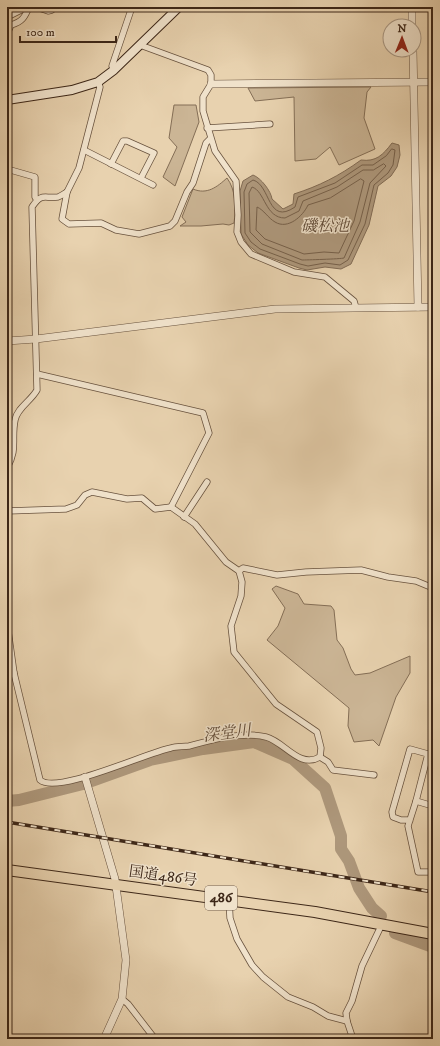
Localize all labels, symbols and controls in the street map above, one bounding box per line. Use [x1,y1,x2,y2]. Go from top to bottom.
scale bar [20,18,116,44]
north arrow [382,18,422,58]
text: N [398,22,407,36]
text: 100 m [26,25,55,40]
water label: 磯松池 [301,216,351,236]
water label: 深堂川 [202,720,254,746]
street label: 国道486号 [128,862,198,890]
road number: 486 [205,886,237,910]

